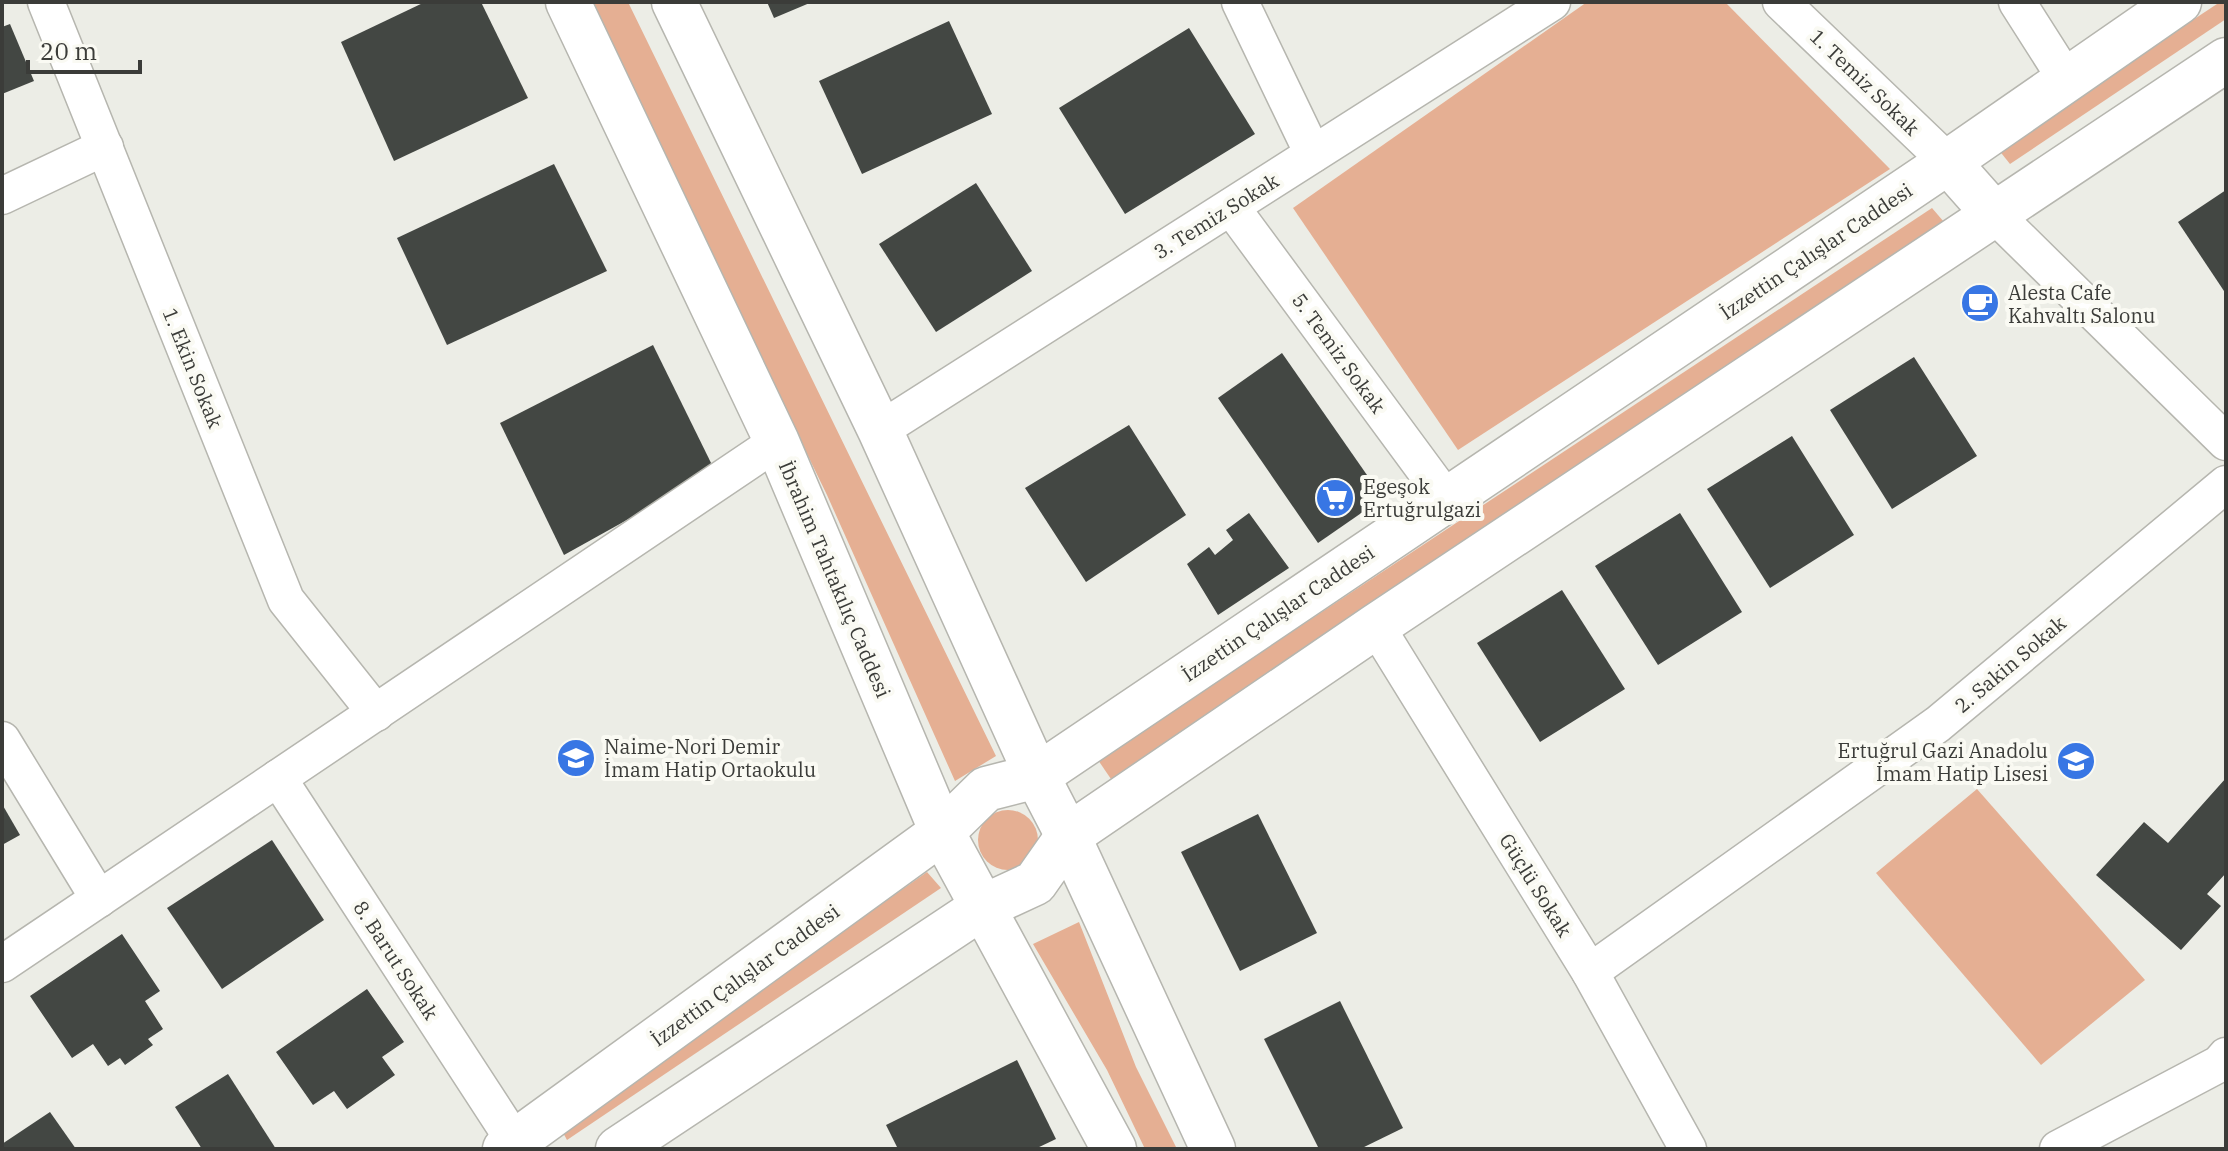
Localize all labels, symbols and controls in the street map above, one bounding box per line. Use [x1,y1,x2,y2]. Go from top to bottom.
street label: 1. Temiz Sokak [1804,23,1926,141]
scale bar [28,24,140,74]
text: 20 m [40,35,97,67]
street label: 3. Temiz Sokak [1148,167,1284,265]
street label: İzzettin Çalışlar Caddesi [1715,177,1917,325]
place label: Alesta Cafe Kahvaltı Salonu [2008,279,2155,329]
cafe icon: Alesta Cafe Kahvaltı Salonu [1959,282,2001,324]
street label: 5. Temiz Sokak [1286,287,1392,419]
street label: 1. Ekin Sokak [157,304,230,432]
street label: İbrahim Tahtakılıç Caddesi [773,456,897,702]
place label: Egeşok Ertuğrulgazi [1363,473,1481,523]
supermarket icon: Egeşok Ertuğrulgazi [1314,477,1356,519]
street label: İzzettin Çalışlar Caddesi [1177,539,1379,687]
street label: 2. Sakin Sokak [1949,609,2072,719]
place label: Naime-Nori Demir İmam Hatip Ortaokulu [604,733,816,783]
school or university icon: Naime-Nori Demir İmam Hatip Ortaokulu [555,737,597,779]
place label: Ertuğrul Gazi Anadolu İmam Hatip Lisesi [1838,737,2048,787]
school or university icon: Ertuğrul Gazi Anadolu İmam Hatip Lisesi [2055,740,2097,782]
street label: Güçlü Sokak [1493,828,1579,942]
street label: 8. Barut Sokak [347,895,445,1025]
street label: İzzettin Çalışlar Caddesi [645,898,845,1052]

